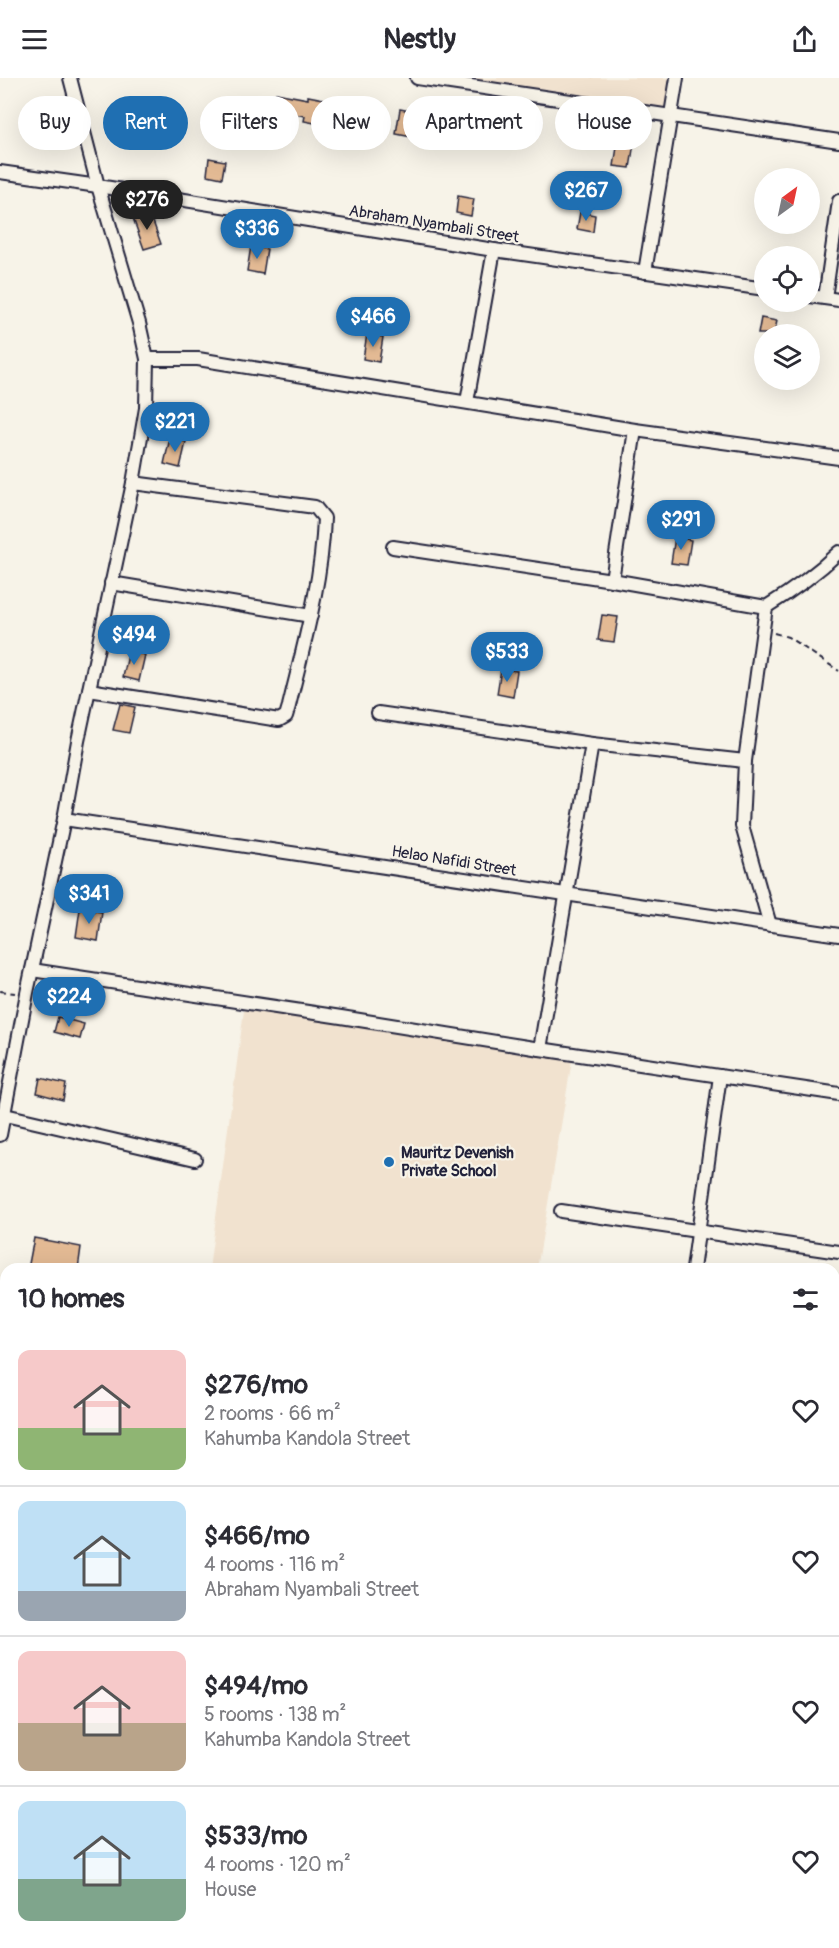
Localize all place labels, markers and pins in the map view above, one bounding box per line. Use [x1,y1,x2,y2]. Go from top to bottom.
pin: $267 [550,171,622,222]
pin: $276 [111,180,183,231]
pin: $336 [221,209,293,260]
pin: $466 [337,297,409,348]
pin: $221 [139,402,211,453]
pin: $291 [645,500,717,551]
pin: $494 [98,615,170,666]
pin: $533 [471,632,543,683]
pin: $341 [53,874,125,925]
pin: $224 [33,977,105,1028]
place label: Mauritz Devenish Private School [401,1143,514,1181]
marker: Mauritz Devenish Private School [382,1155,396,1169]

